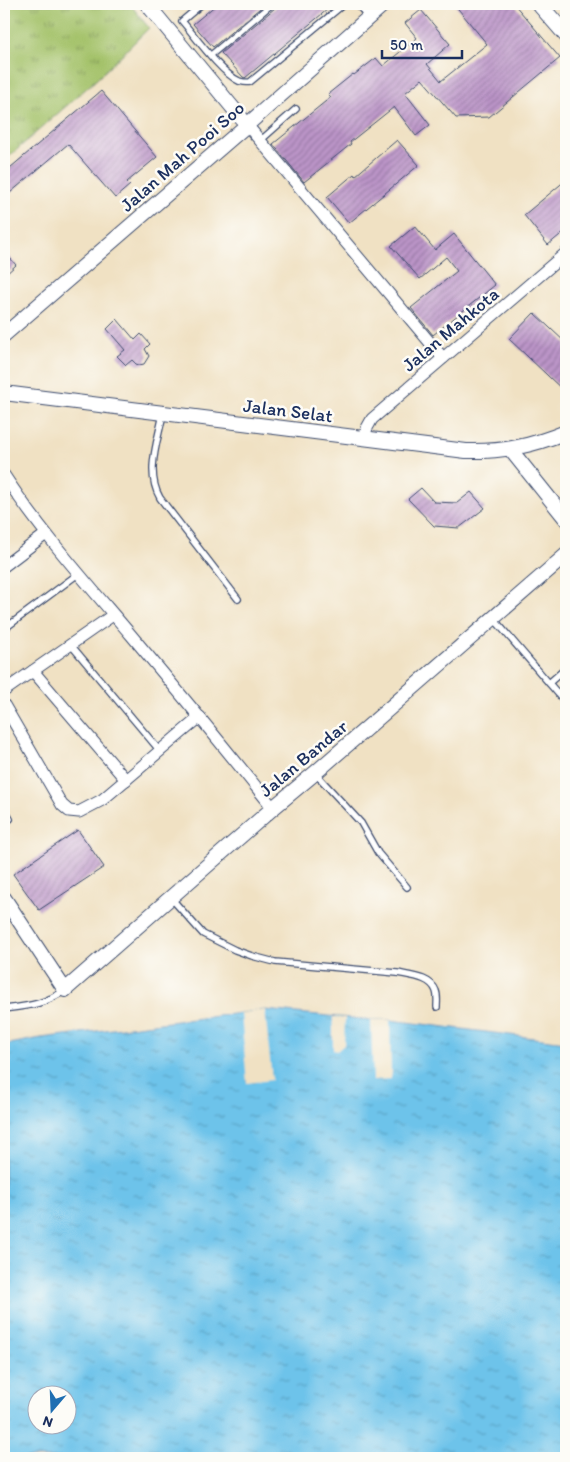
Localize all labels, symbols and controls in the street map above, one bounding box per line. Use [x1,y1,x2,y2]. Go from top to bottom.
scale bar [382,28,462,60]
text: 50 m [390,36,423,54]
street label: Jalan Mah Pooi Soo [115,96,249,217]
street label: Jalan Mahkota [397,282,503,376]
street label: Jalan Selat [242,394,334,427]
street label: Jalan Bandar [255,714,353,802]
north arrow [28,1384,78,1434]
text: N [41,1412,55,1431]

